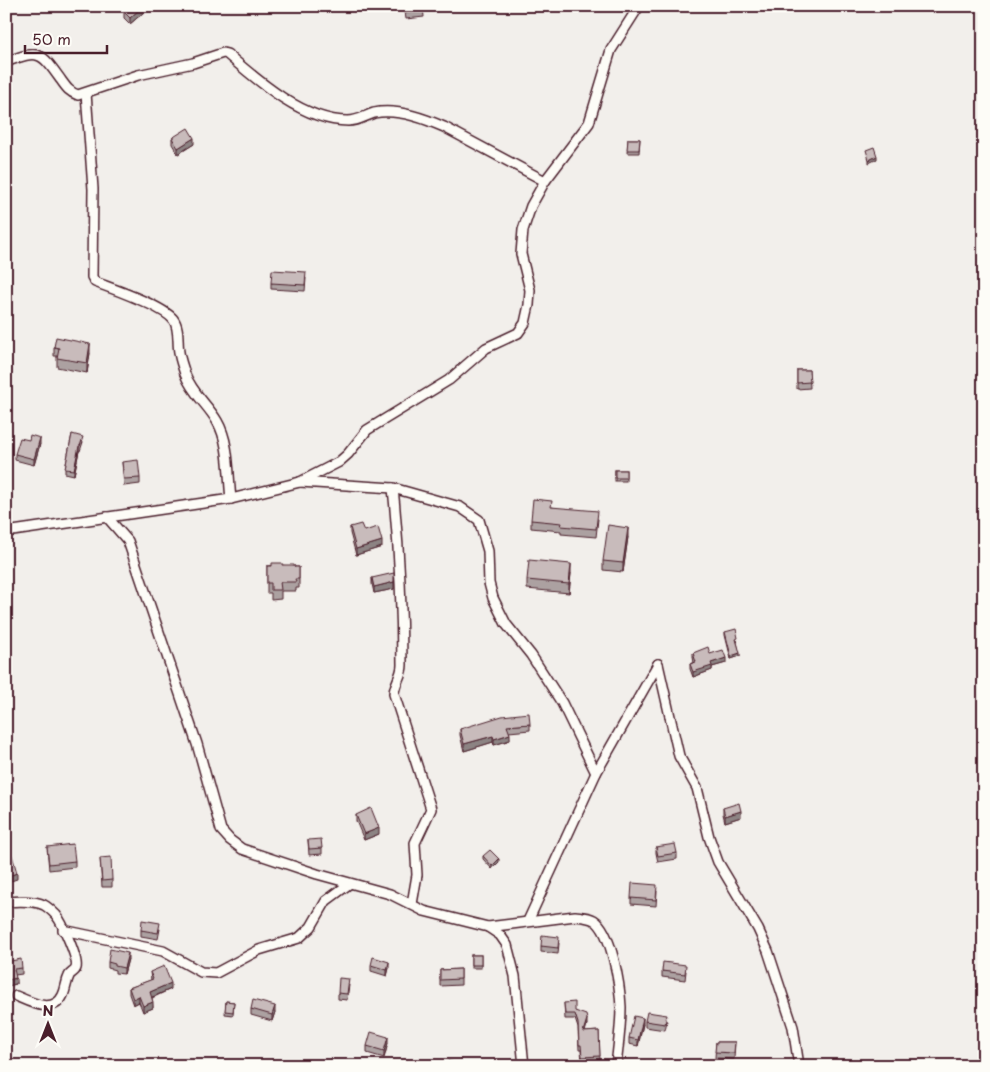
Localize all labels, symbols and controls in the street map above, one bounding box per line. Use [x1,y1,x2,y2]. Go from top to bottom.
scale bar [25,22,108,54]
text: 50 m [32,27,71,50]
north arrow [22,1000,72,1050]
text: N [42,1000,54,1021]

